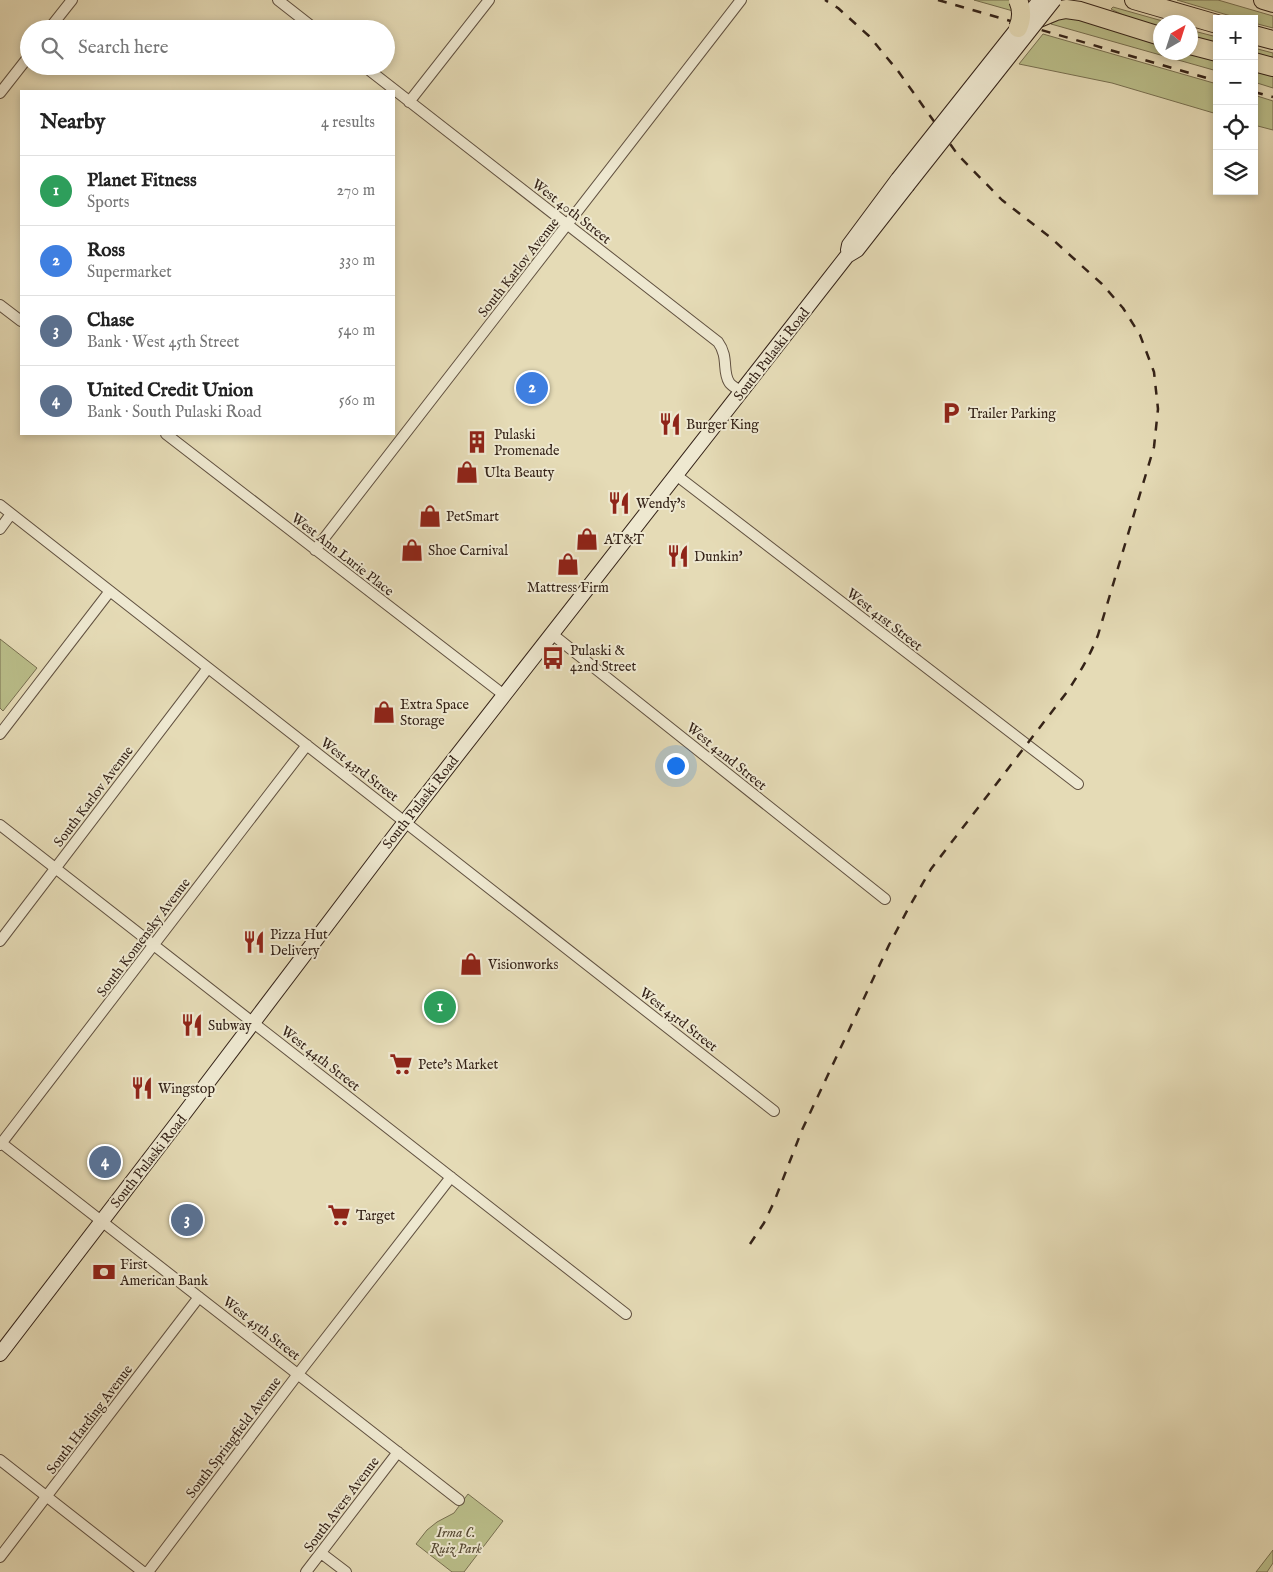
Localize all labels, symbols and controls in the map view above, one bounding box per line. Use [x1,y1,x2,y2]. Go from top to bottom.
north arrow [1153,15,1198,60]
map controls [1213,15,1258,195]
button: + [1213,15,1258,60]
search box [20,20,395,75]
icon: search [38,34,66,62]
text: Search here [78,36,169,60]
button: − [1213,60,1258,105]
button: locate [1213,105,1258,150]
text: Nearby [40,109,105,136]
text: 4 results [321,113,375,133]
button: layers [1213,150,1258,195]
text: Planet Fitness [87,169,197,193]
street label: West 40th Street [528,175,615,248]
text: 1 [53,181,59,201]
text: 270 m [336,181,375,201]
text: Sports [87,193,129,213]
street label: South Karlov Avenue [474,214,564,321]
text: Ross [87,239,125,263]
text: 2 [52,251,60,271]
text: 330 m [339,251,375,271]
text: Supermarket [87,263,172,283]
street label: South Pulaski Road [730,304,814,405]
text: Chase [87,309,134,333]
text: 3 [53,321,59,341]
text: 540 m [338,321,375,341]
text: Bank · West 45th Street [87,333,239,353]
pin: 2 [516,369,548,407]
text: United Credit Union [87,379,253,403]
text: 4 [52,391,60,411]
text: 560 m [339,391,375,411]
parking icon: Trailer Parking [938,400,964,426]
text: Bank · South Pulaski Road [87,403,262,423]
place label: Trailer Parking [968,405,1056,423]
restaurant icon: Burger King [657,411,683,437]
place label: Burger King [686,416,759,434]
place label: Pulaski Promenade [494,426,560,460]
building icon: Pulaski Promenade [464,429,490,455]
shop icon: Ulta Beauty [454,459,480,485]
place label: Ulta Beauty [484,464,554,482]
restaurant icon: Wendy's [606,490,632,516]
place label: Wendy's [636,495,686,513]
shop icon: PetSmart [417,503,443,529]
place label: PetSmart [446,508,499,526]
street label: West Ann Lurie Place [288,509,398,601]
shop icon: AT&T [574,526,600,552]
place label: AT&T [603,531,645,549]
shop icon: Shoe Carnival [399,537,425,563]
place label: Shoe Carnival [428,542,508,560]
restaurant icon: Dunkin' [665,543,691,569]
place label: Dunkin' [694,548,743,566]
shop icon: Mattress Firm [555,551,581,577]
place label: Mattress Firm [527,579,609,597]
street label: West 41st Street [843,585,926,655]
place label: Pulaski & 42nd Street [570,642,636,676]
bus stop icon: Pulaski & 42nd Street [540,645,566,671]
place label: Extra Space Storage [400,696,469,730]
shop icon: Extra Space Storage [371,699,397,725]
street label: West 42nd Street [683,719,770,795]
street label: West 43rd Street [317,734,402,806]
street label: South Karlov Avenue [50,742,138,851]
street label: South Pulaski Road [379,752,463,853]
your location [663,753,689,779]
street label: South Komensky Avenue [93,874,195,1001]
place label: Pizza Hut Delivery [270,926,328,960]
restaurant icon: Pizza Hut Delivery [241,929,267,955]
shop icon: Visionworks [458,951,484,977]
place label: Visionworks [487,956,558,974]
street label: West 43rd Street [636,984,721,1056]
pin: 1 [424,988,456,1026]
restaurant icon: Subway [179,1012,205,1038]
place label: Subway [208,1017,252,1035]
street label: West 44th Street [277,1022,364,1095]
supermarket icon: Pete's Market [388,1051,414,1077]
place label: Pete's Market [418,1056,498,1074]
restaurant icon: Wingstop [129,1075,155,1101]
place label: Wingstop [158,1080,215,1098]
street label: South Pulaski Road [107,1111,191,1212]
pin: 4 [89,1143,121,1181]
pin: 3 [171,1201,203,1239]
supermarket icon: Target [326,1202,352,1228]
place label: Target [356,1207,395,1225]
place label: First American Bank [119,1256,209,1290]
bank icon: First American Bank [91,1259,117,1285]
street label: West 45th Street [219,1293,304,1365]
street label: South Harding Avenue [43,1361,137,1478]
street label: South Springfield Avenue [182,1373,286,1502]
street label: South Avers Avenue [300,1453,384,1556]
park label: Irma C. Ruiz Park [430,1524,482,1558]

